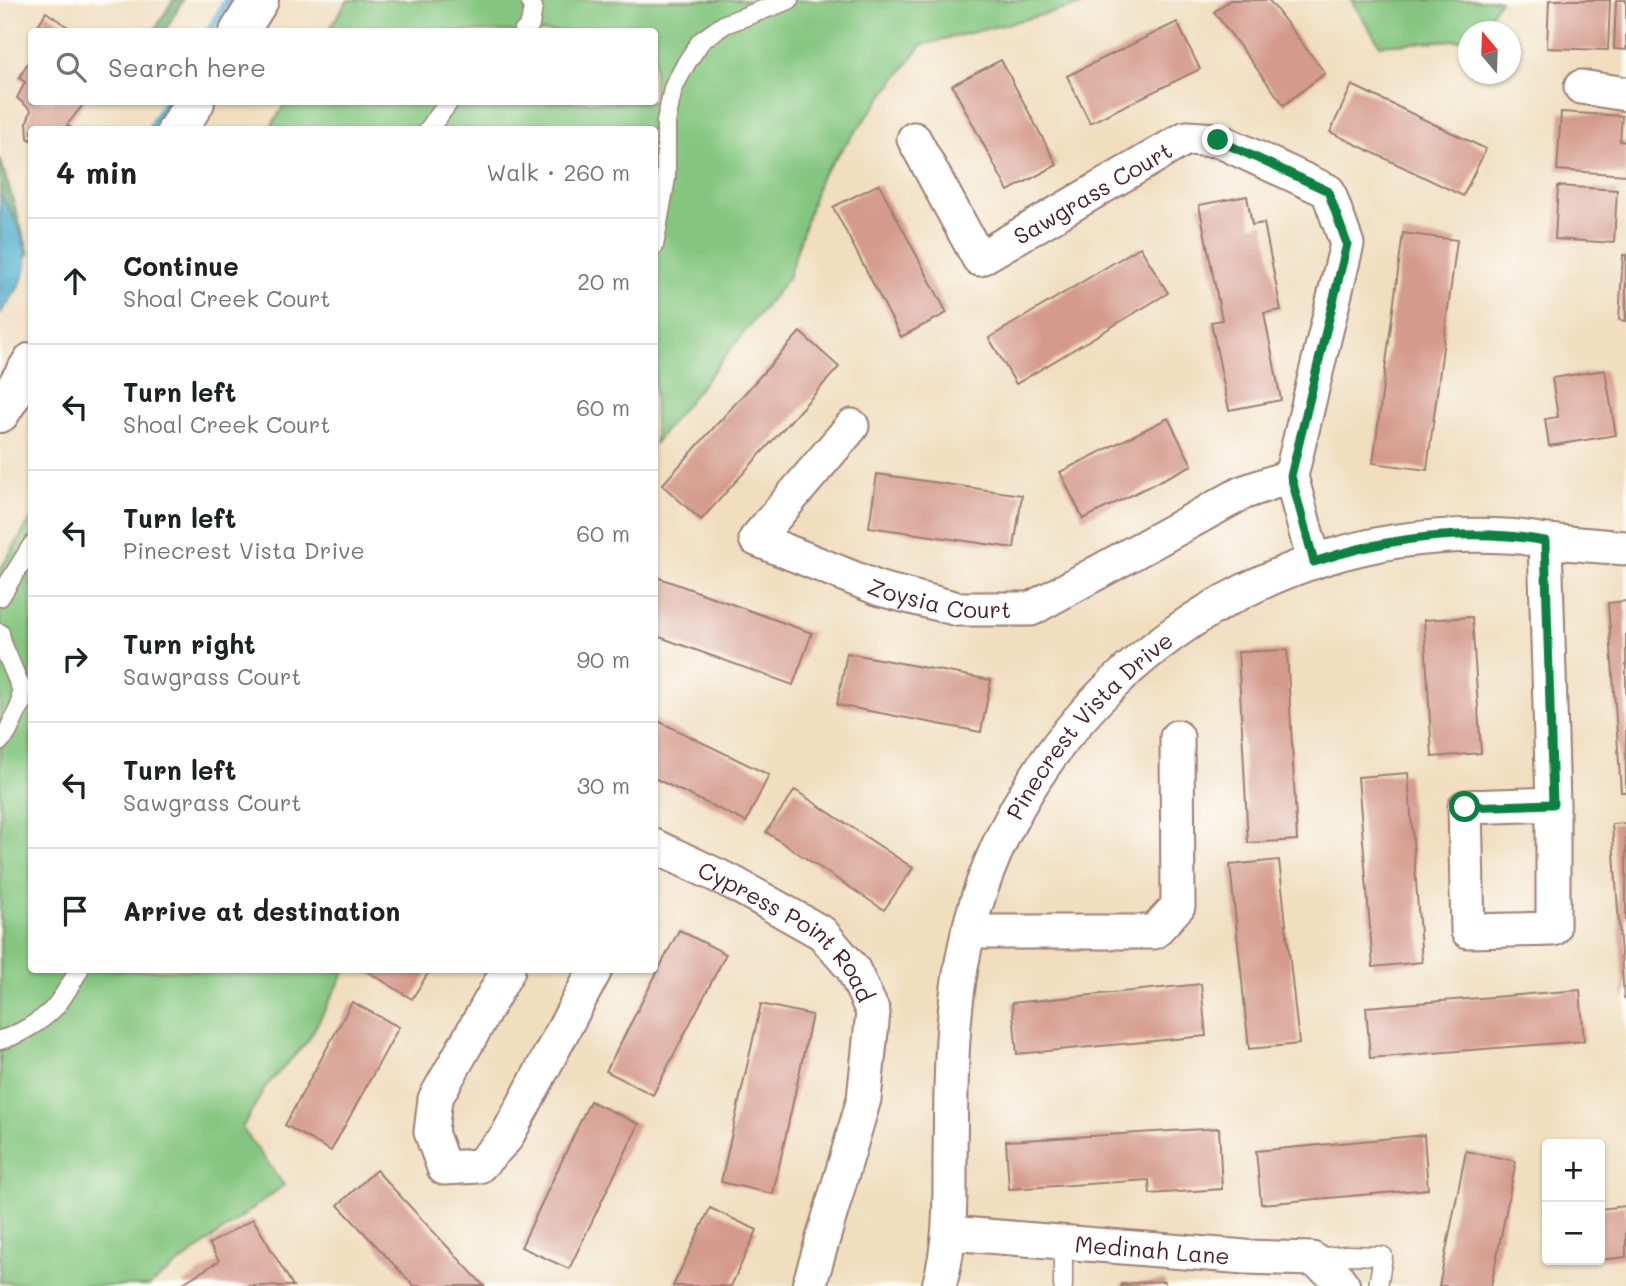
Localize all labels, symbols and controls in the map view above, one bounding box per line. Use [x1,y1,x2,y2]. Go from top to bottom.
north arrow [1458,21,1521,84]
search box [28,28,658,105]
icon: search [52,48,90,86]
text: Search here [108,50,266,84]
route end [1202,124,1233,155]
street label: Sawgrass Court [1008,135,1177,251]
text: 4 min [56,152,137,192]
text: Walk · 260 m [486,157,630,187]
text: Continue [123,249,239,283]
icon: ahead [56,262,94,300]
text: 20 m [577,266,630,296]
text: Shoal Creek Court [123,283,330,313]
text: Turn left [123,375,236,409]
icon: left [56,388,94,426]
text: 60 m [576,392,630,422]
text: Shoal Creek Court [123,409,330,439]
text: Turn left [123,501,236,535]
icon: left [56,514,94,552]
text: 60 m [576,518,630,548]
text: Pinecrest Vista Drive [123,535,365,565]
street label: Zoysia Court [864,571,1011,625]
street label: Pinecrest Vista Drive [999,624,1178,825]
text: Turn right [123,627,256,661]
icon: right [56,640,94,678]
text: 90 m [577,644,630,674]
text: Sawgrass Court [123,661,301,691]
text: Turn left [123,753,236,787]
icon: left [56,766,94,804]
text: 30 m [577,770,630,800]
text: Sawgrass Court [123,787,301,817]
route start [1449,791,1480,822]
street label: Cypress Point Road [694,854,881,1007]
icon: arrive [56,892,94,930]
text: Arrive at destination [123,894,400,928]
map controls [1542,1139,1605,1265]
button: + [1542,1139,1605,1202]
button: − [1542,1202,1605,1265]
street label: Medinah Lane [1074,1228,1231,1271]

